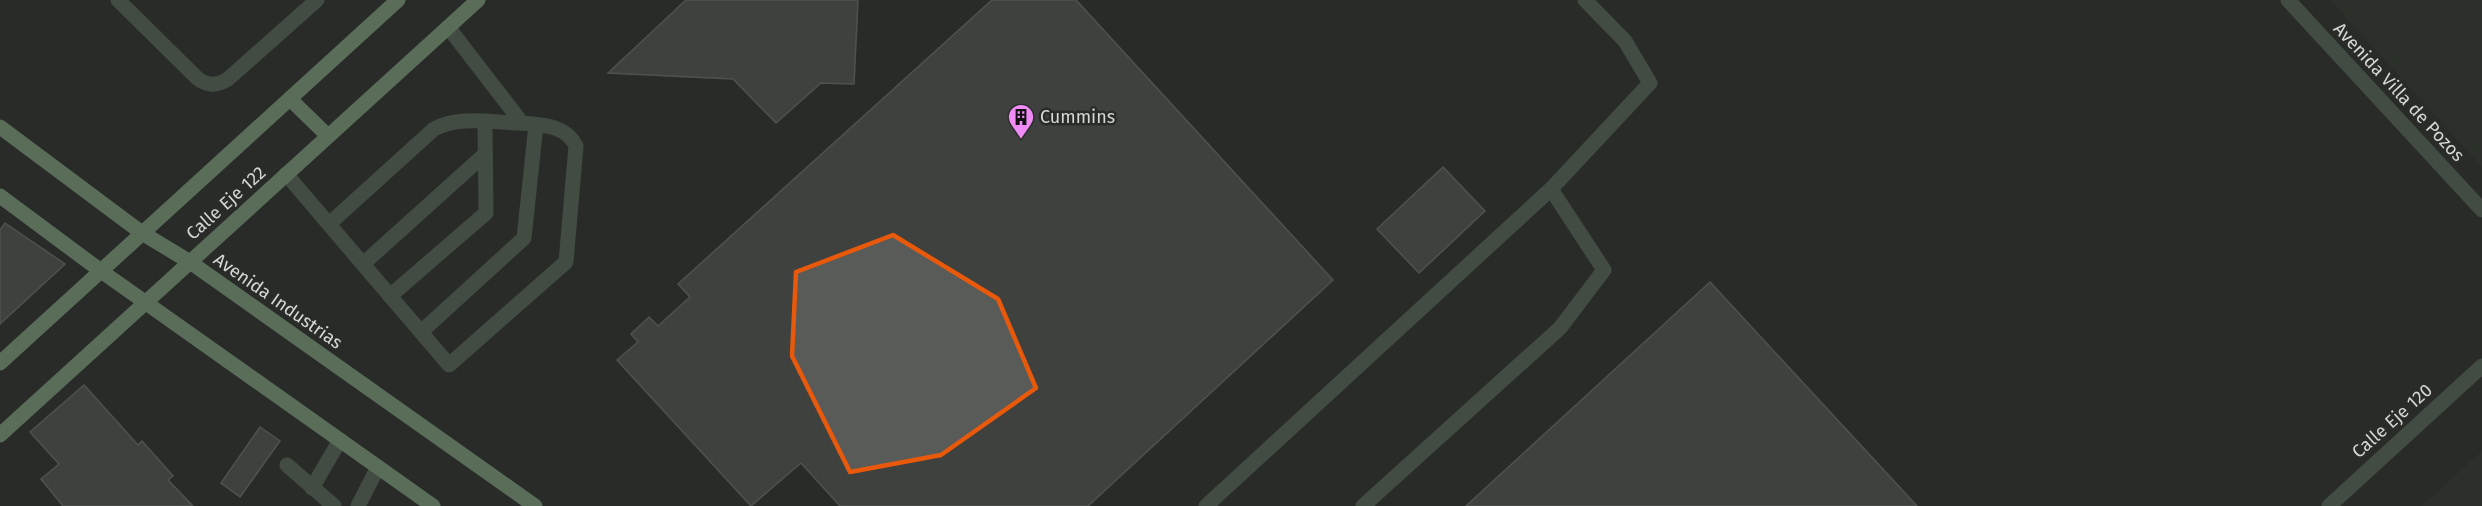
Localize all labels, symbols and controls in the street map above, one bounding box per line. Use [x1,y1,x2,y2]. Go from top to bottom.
street label: Avenida Villa de Pozos [2329,18,2469,166]
building icon: Cummins [1006,102,1036,140]
place label: Cummins [1040,106,1115,128]
street label: Calle Eje 122 [182,162,270,244]
street label: Avenida Industrias [209,248,347,354]
street label: Calle Eje 120 [2347,379,2437,463]

